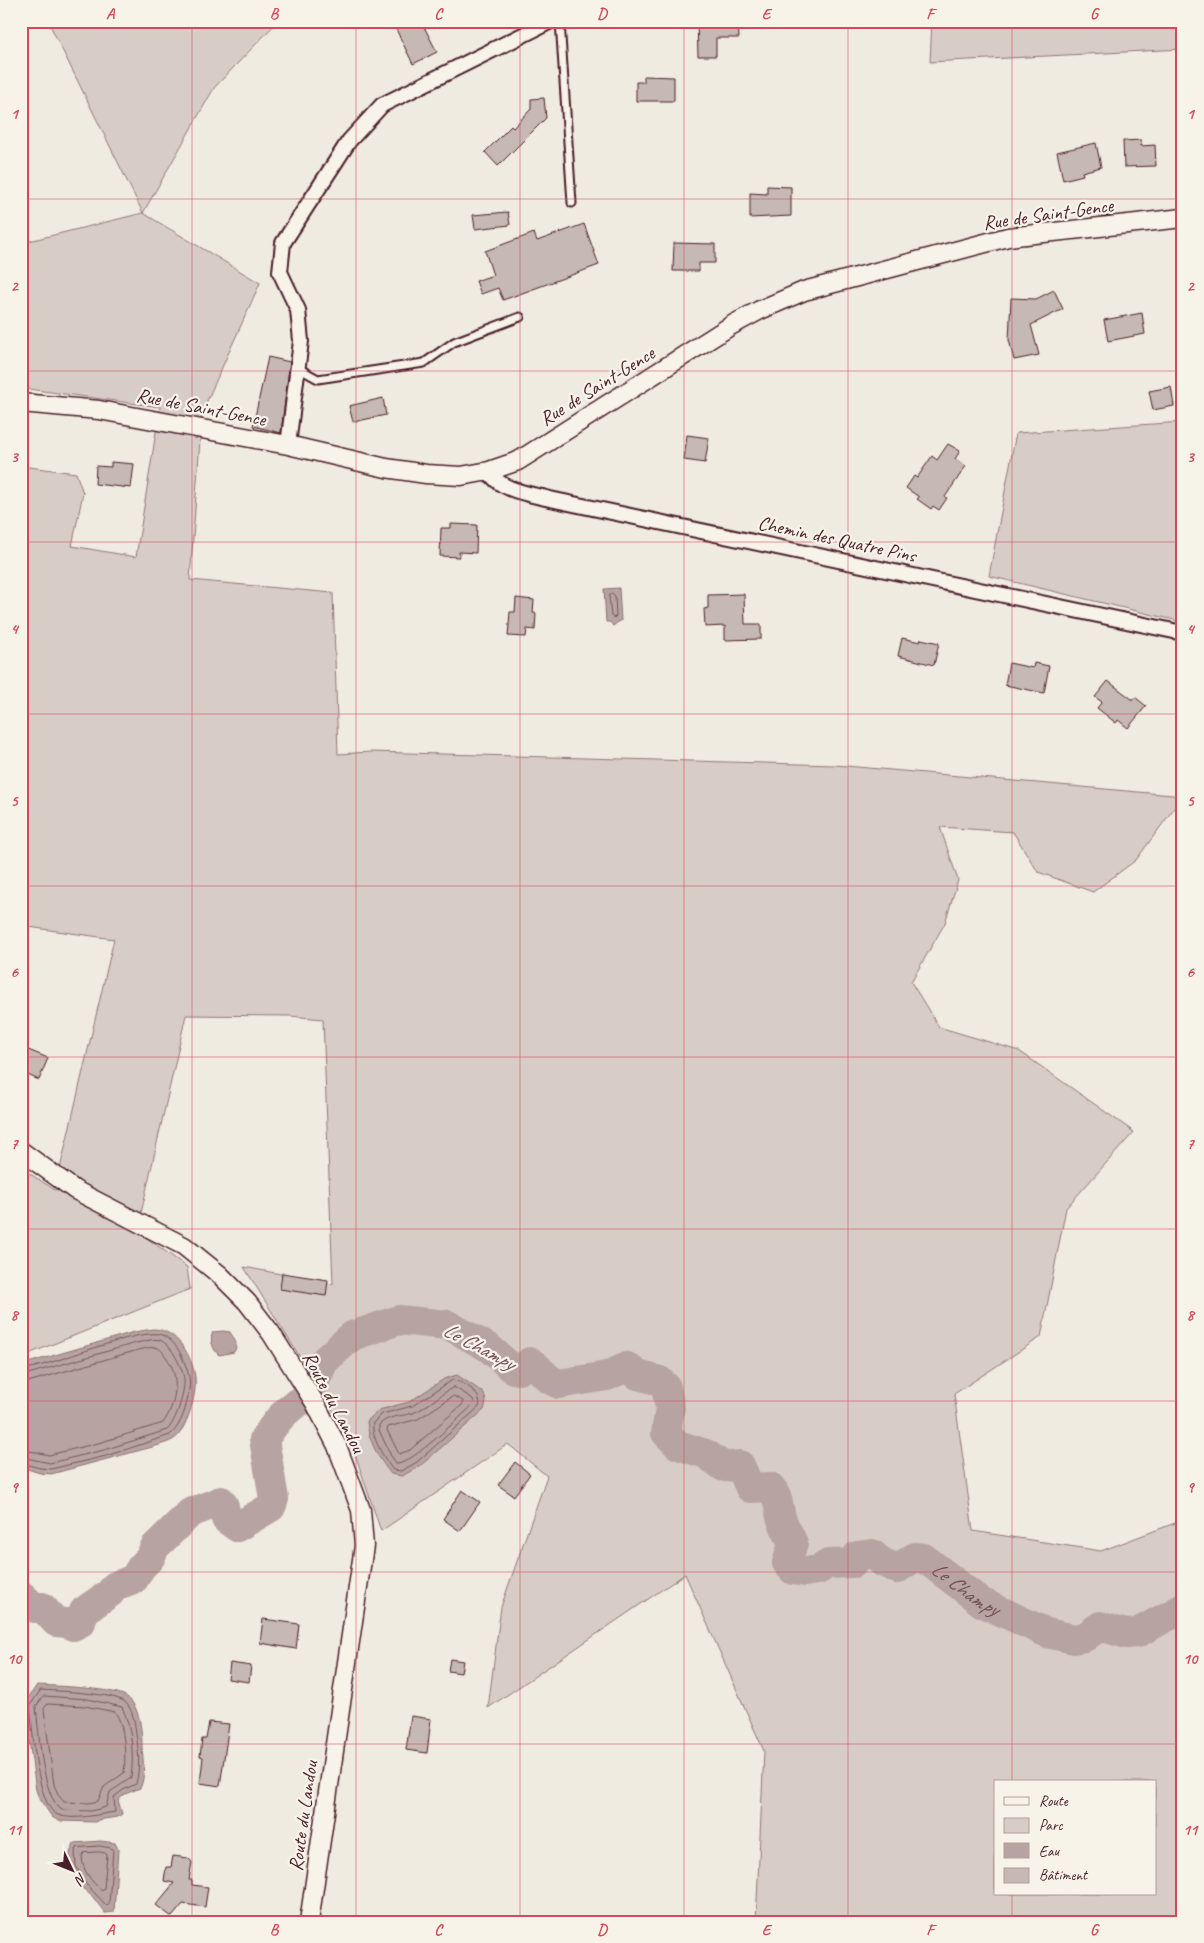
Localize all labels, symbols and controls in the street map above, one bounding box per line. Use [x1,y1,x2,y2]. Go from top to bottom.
text: A [106,4,116,24]
text: B [270,4,280,24]
text: C [434,4,444,24]
text: D [597,4,608,24]
text: E [762,4,773,24]
text: F [926,4,937,24]
text: G [1090,4,1100,24]
text: 1 [10,104,19,124]
text: 1 [1186,104,1195,124]
street label: Rue de Saint-Gence [981,192,1116,235]
text: 2 [10,276,19,296]
text: 2 [1186,276,1195,296]
street label: Rue de Saint-Gence [535,340,660,431]
street label: Rue de Saint-Gence [134,382,269,432]
text: 3 [10,447,19,467]
text: 3 [1186,447,1195,467]
street label: Chemin des Quatre Pins [756,510,920,568]
text: 4 [10,619,19,639]
text: 4 [1186,619,1195,639]
text: 5 [11,791,20,811]
text: 5 [1187,791,1196,811]
text: 6 [10,962,19,982]
text: 6 [1186,962,1195,982]
text: 7 [10,1134,19,1154]
text: 7 [1186,1134,1195,1154]
text: 8 [10,1305,19,1325]
text: 8 [1186,1305,1195,1325]
water label: Le Champy [439,1316,523,1377]
street label: Route du Landou [297,1347,372,1458]
text: 9 [10,1477,19,1497]
text: 9 [1186,1477,1195,1497]
water label: Le Champy [926,1556,1006,1623]
text: 10 [7,1649,23,1669]
text: 10 [1183,1649,1199,1669]
street label: Route du Landou [283,1758,323,1873]
legend [994,1780,1156,1896]
text: Route [1039,1792,1069,1811]
text: Parc [1039,1816,1063,1835]
text: 11 [7,1820,23,1840]
text: 11 [1183,1820,1199,1840]
text: Eau [1039,1842,1060,1861]
north arrow [48,1846,98,1896]
text: Bâtiment [1039,1866,1089,1885]
text: N [70,1870,90,1889]
text: A [106,1920,116,1940]
text: B [270,1920,280,1940]
text: C [434,1920,444,1940]
text: D [597,1920,608,1940]
text: E [762,1920,773,1940]
text: F [926,1920,937,1940]
text: G [1090,1920,1100,1940]

